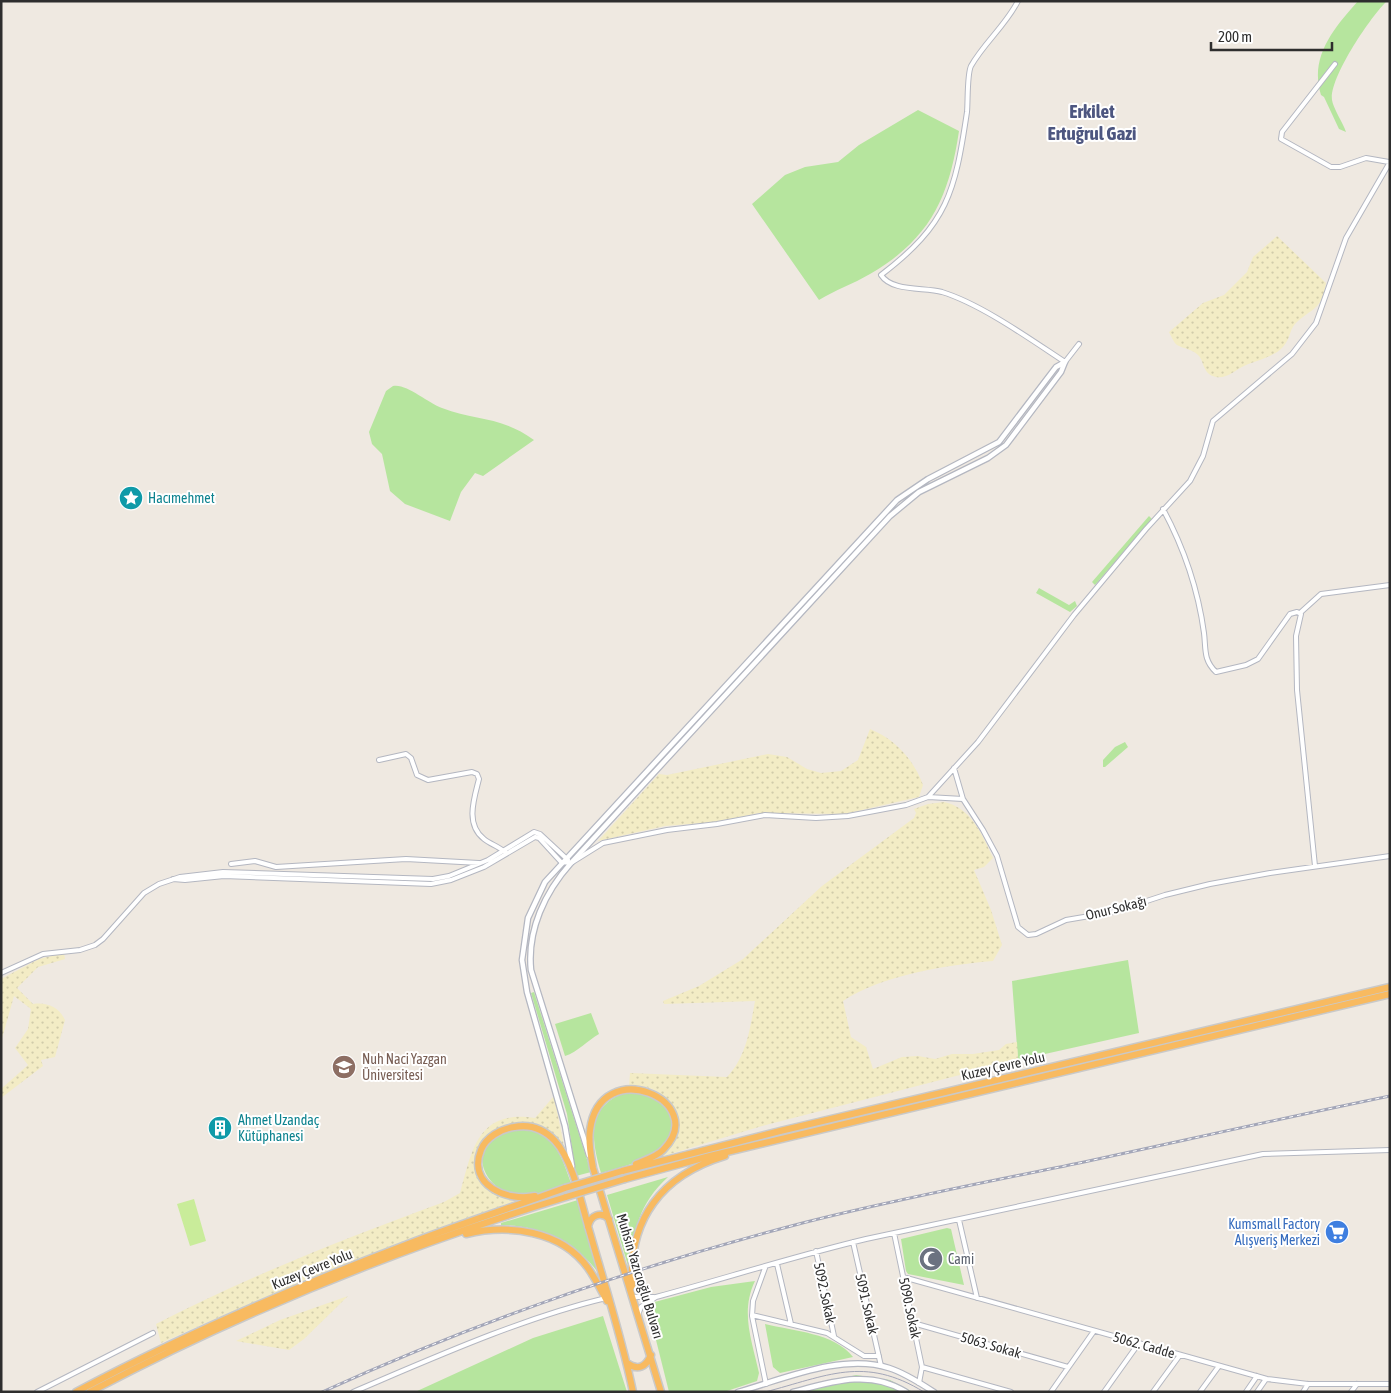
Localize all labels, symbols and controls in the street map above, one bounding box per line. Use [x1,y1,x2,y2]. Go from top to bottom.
scale bar [1211,20,1332,52]
text: 200 m [1218,28,1252,45]
district label: Erkilet Ertuğrul Gazi [1048,100,1136,144]
place icon: Hacımehmet [118,485,144,511]
place label: Hacımehmet [148,490,215,506]
street label: Onur Sokağı [1084,893,1148,923]
street label: Kuzey Çevre Yolu [960,1049,1046,1083]
place label: Nuh Naci Yazgan Üniversitesi [362,1051,447,1083]
school or university icon: Nuh Naci Yazgan Üniversitesi [331,1054,357,1080]
place label: Ahmet Uzandaç Kütüphanesi [238,1112,320,1144]
building icon: Ahmet Uzandaç Kütüphanesi [207,1115,233,1141]
street label: Muhsin Yazıcıoğlu Bulvarı [613,1212,667,1340]
place label: Kumsmall Factory Alışveriş Merkezi [1228,1216,1320,1248]
supermarket icon: Kumsmall Factory Alışveriş Merkezi [1324,1219,1350,1245]
street label: Kuzey Çevre Yolu [269,1246,355,1292]
mosque icon: Cami [918,1246,944,1272]
place label: Cami [948,1251,974,1267]
street label: 5092. Sokak [811,1261,839,1325]
street label: 5091. Sokak [852,1272,882,1336]
street label: 5090. Sokak [896,1276,924,1340]
street label: 5063. Sokak [959,1329,1023,1361]
street label: 5062. Cadde [1111,1329,1177,1361]

